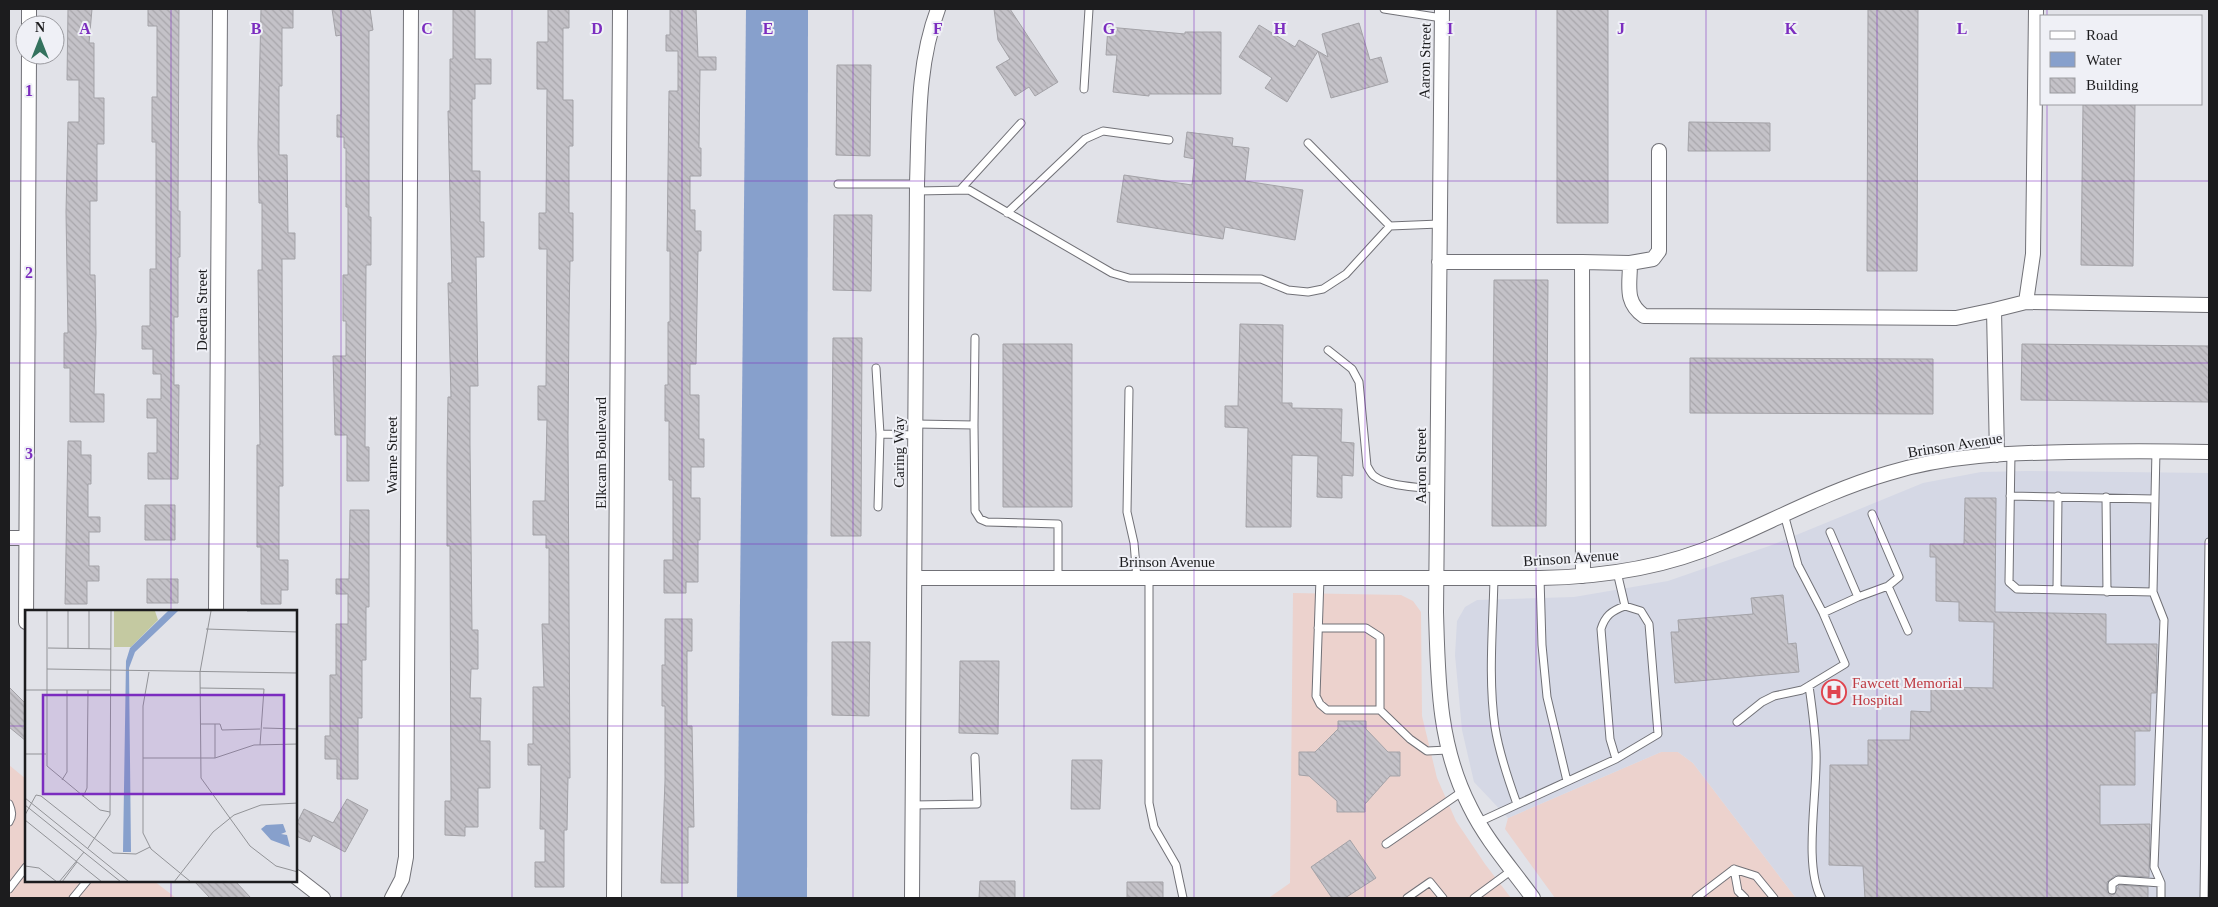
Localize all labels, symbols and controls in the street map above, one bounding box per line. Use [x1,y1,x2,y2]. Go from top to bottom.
north arrow [15,15,65,65]
legend [2040,15,2203,105]
text: N [35,20,45,35]
text: A [79,20,91,37]
text: B [251,20,262,37]
text: C [421,20,433,37]
text: D [591,20,603,37]
text: E [763,20,773,37]
text: F [933,20,943,37]
text: G [1103,20,1116,37]
text: H [1274,20,1287,37]
text: I [1447,20,1453,37]
text: J [1617,20,1625,37]
text: K [1785,20,1798,37]
text: L [1957,20,1967,37]
street label: Aaron Street [1416,22,1434,99]
text: Road [2086,27,2118,43]
text: Water [2086,52,2121,68]
text: Building [2086,77,2139,93]
text: 1 [25,82,33,99]
text: 2 [25,264,33,281]
street label: Deedra Street [194,268,210,351]
street label: Elkcam Boulevard [593,396,609,509]
street label: Warne Street [384,415,400,494]
street label: Caring Way [891,416,907,488]
street label: Aaron Street [1413,427,1429,504]
street label: Brinson Avenue [1906,430,2004,460]
text: 3 [25,445,33,462]
street label: Brinson Avenue [1523,547,1620,569]
street label: Brinson Avenue [1119,554,1215,570]
inset map [25,610,298,882]
place label: Fawcett Memorial Hospital [1852,675,1962,708]
hospital icon: Fawcett Memorial Hospital [1821,679,1847,705]

